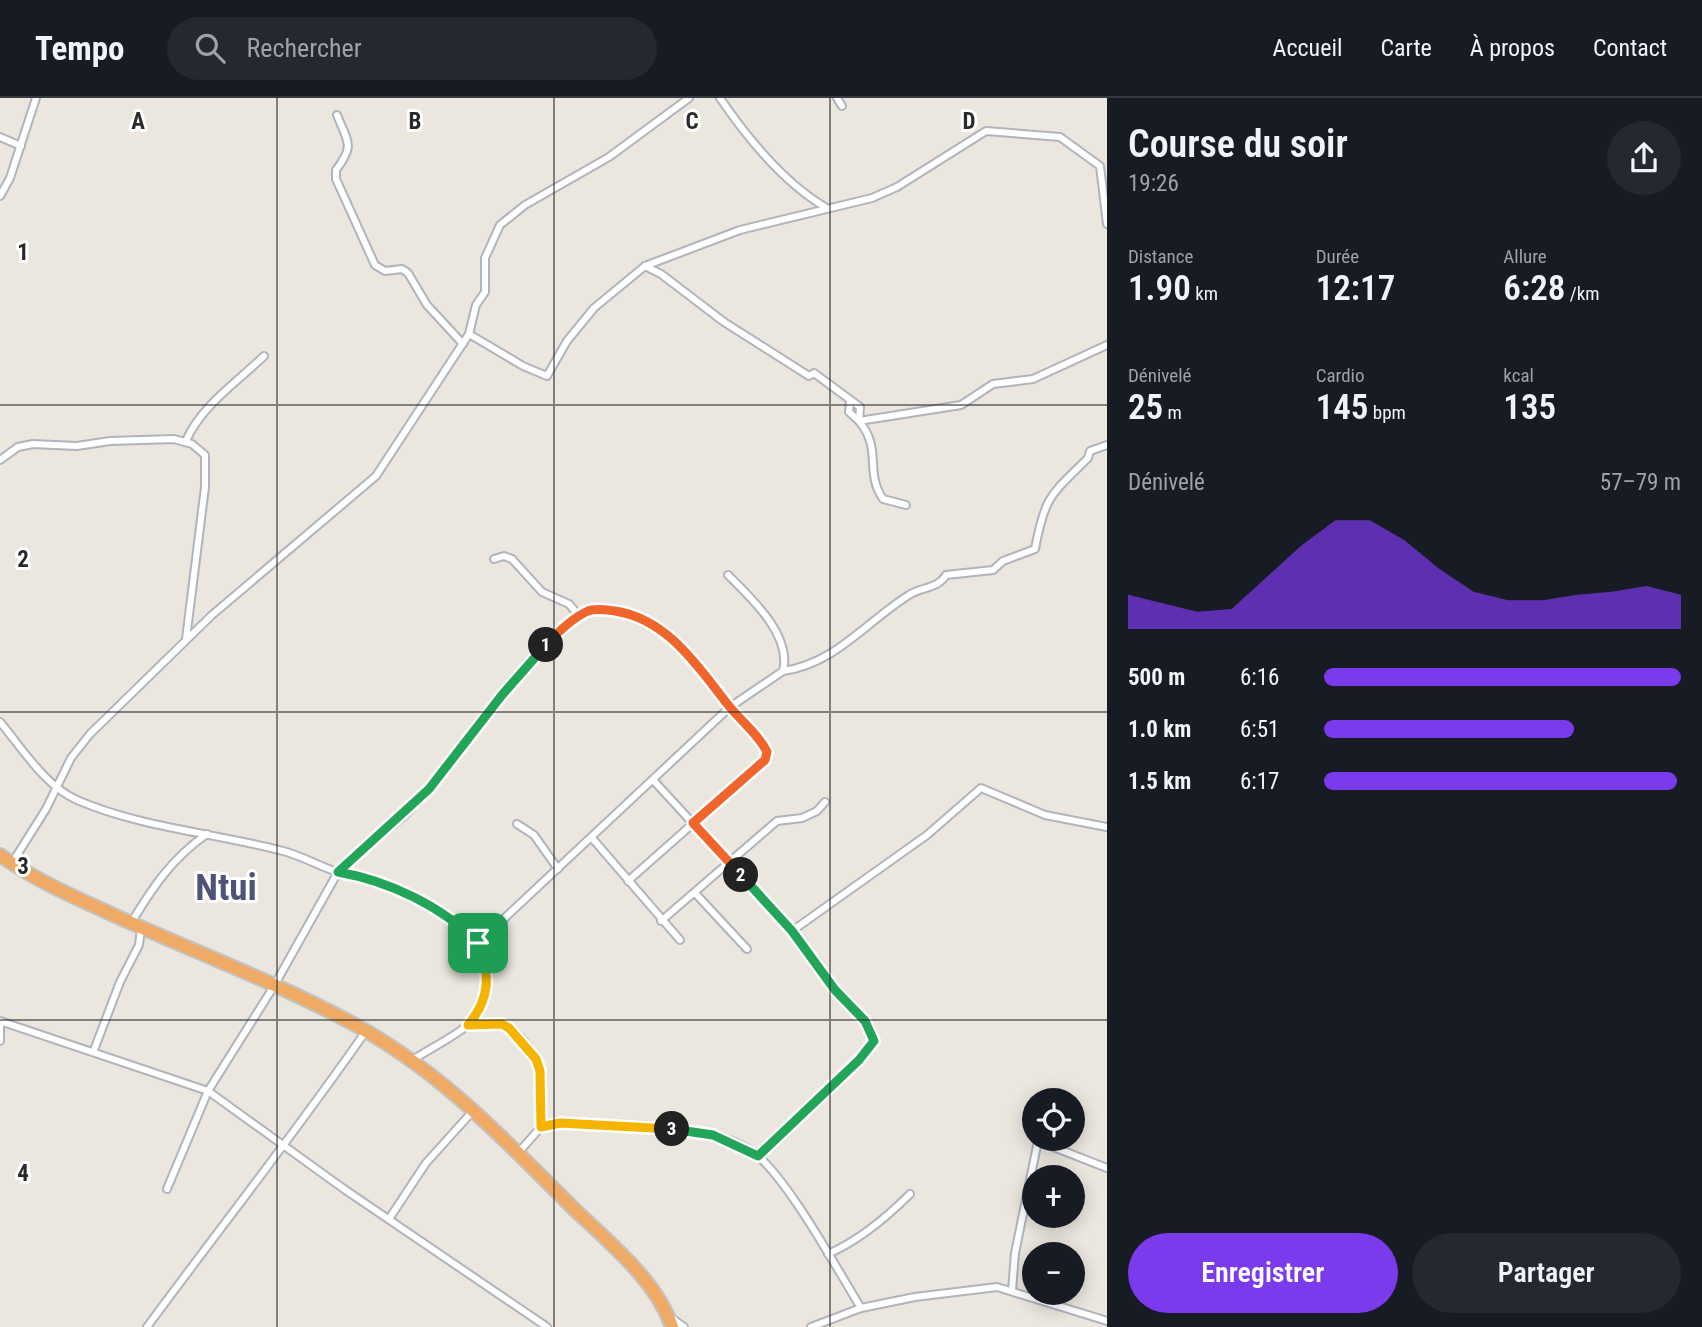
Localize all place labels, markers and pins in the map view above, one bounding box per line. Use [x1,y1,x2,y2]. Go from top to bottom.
pin: 1 [528,628,564,662]
pin: 2 [724,858,758,892]
pin [448,913,508,973]
pin: 3 [654,1112,690,1146]

